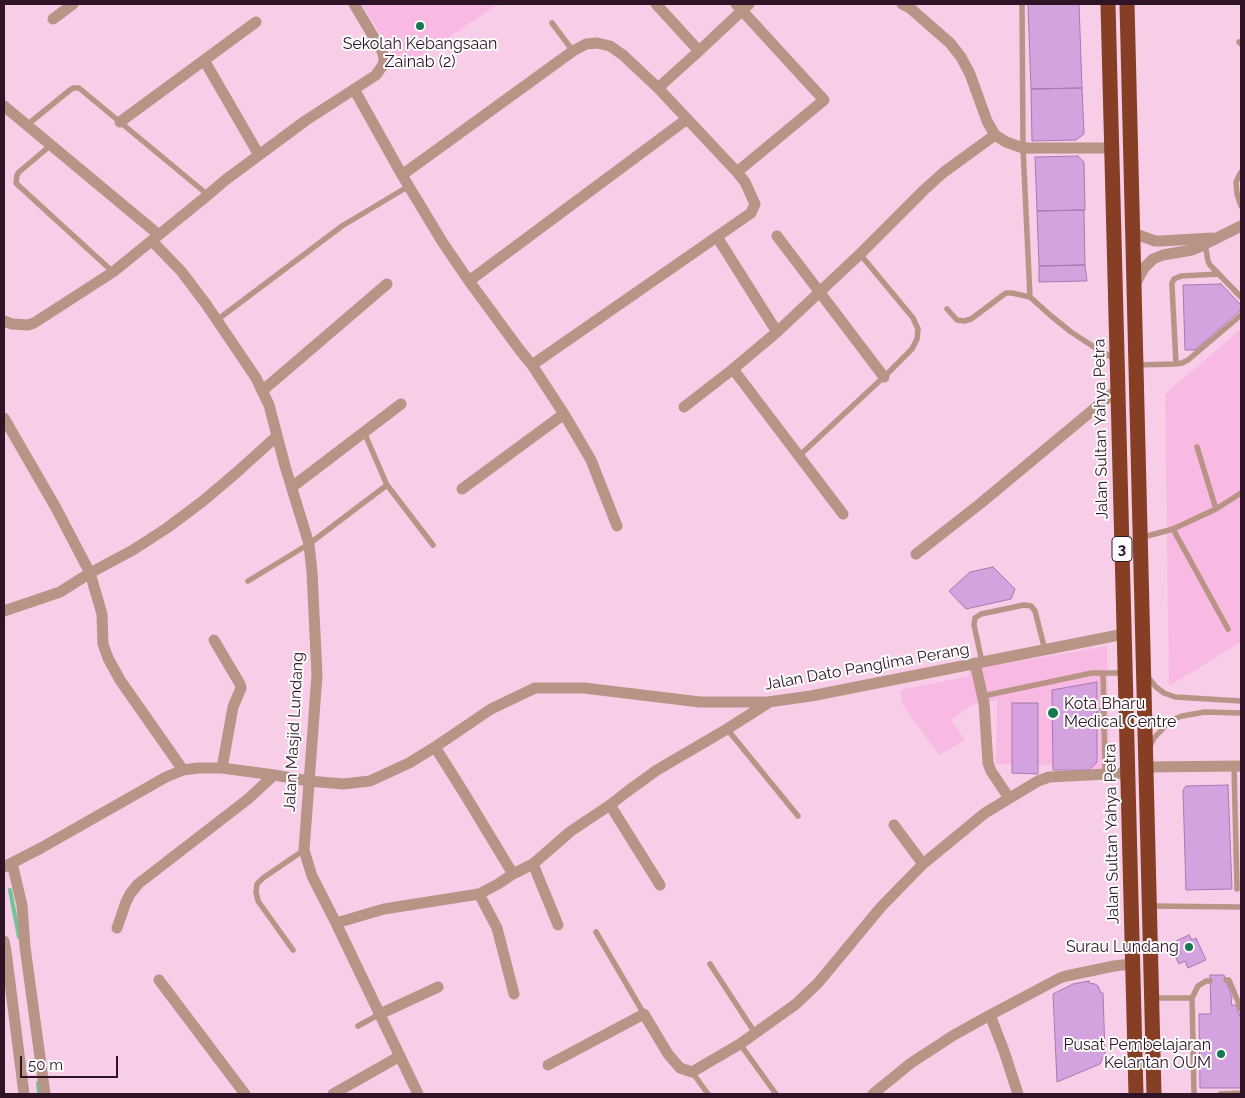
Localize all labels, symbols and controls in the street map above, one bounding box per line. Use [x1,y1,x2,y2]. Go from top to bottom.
marker: Sekolah Kebangsaan Zainab (2) [414,20,426,32]
place label: Sekolah Kebangsaan Zainab (2) [343,34,497,72]
street label: Jalan Sultan Yahya Petra [1090,339,1112,519]
road number: 3 [1112,536,1132,562]
street label: Jalan Dato Panglima Perang [763,640,971,694]
street label: Jalan Masjid Lundang [280,651,308,813]
place label: Kota Bharu Medical Centre [1064,694,1176,732]
marker: Kota Bharu Medical Centre [1046,706,1060,720]
street label: Jalan Sultan Yahya Petra [1101,744,1123,924]
place label: Surau Lundang [1066,937,1179,957]
marker: Surau Lundang [1183,941,1195,953]
place label: Pusat Pembelajaran Kelantan OUM [1064,1035,1211,1073]
scale bar [22,1046,120,1078]
marker: Pusat Pembelajaran Kelantan OUM [1215,1048,1227,1060]
text: 50 m [28,1056,63,1074]

